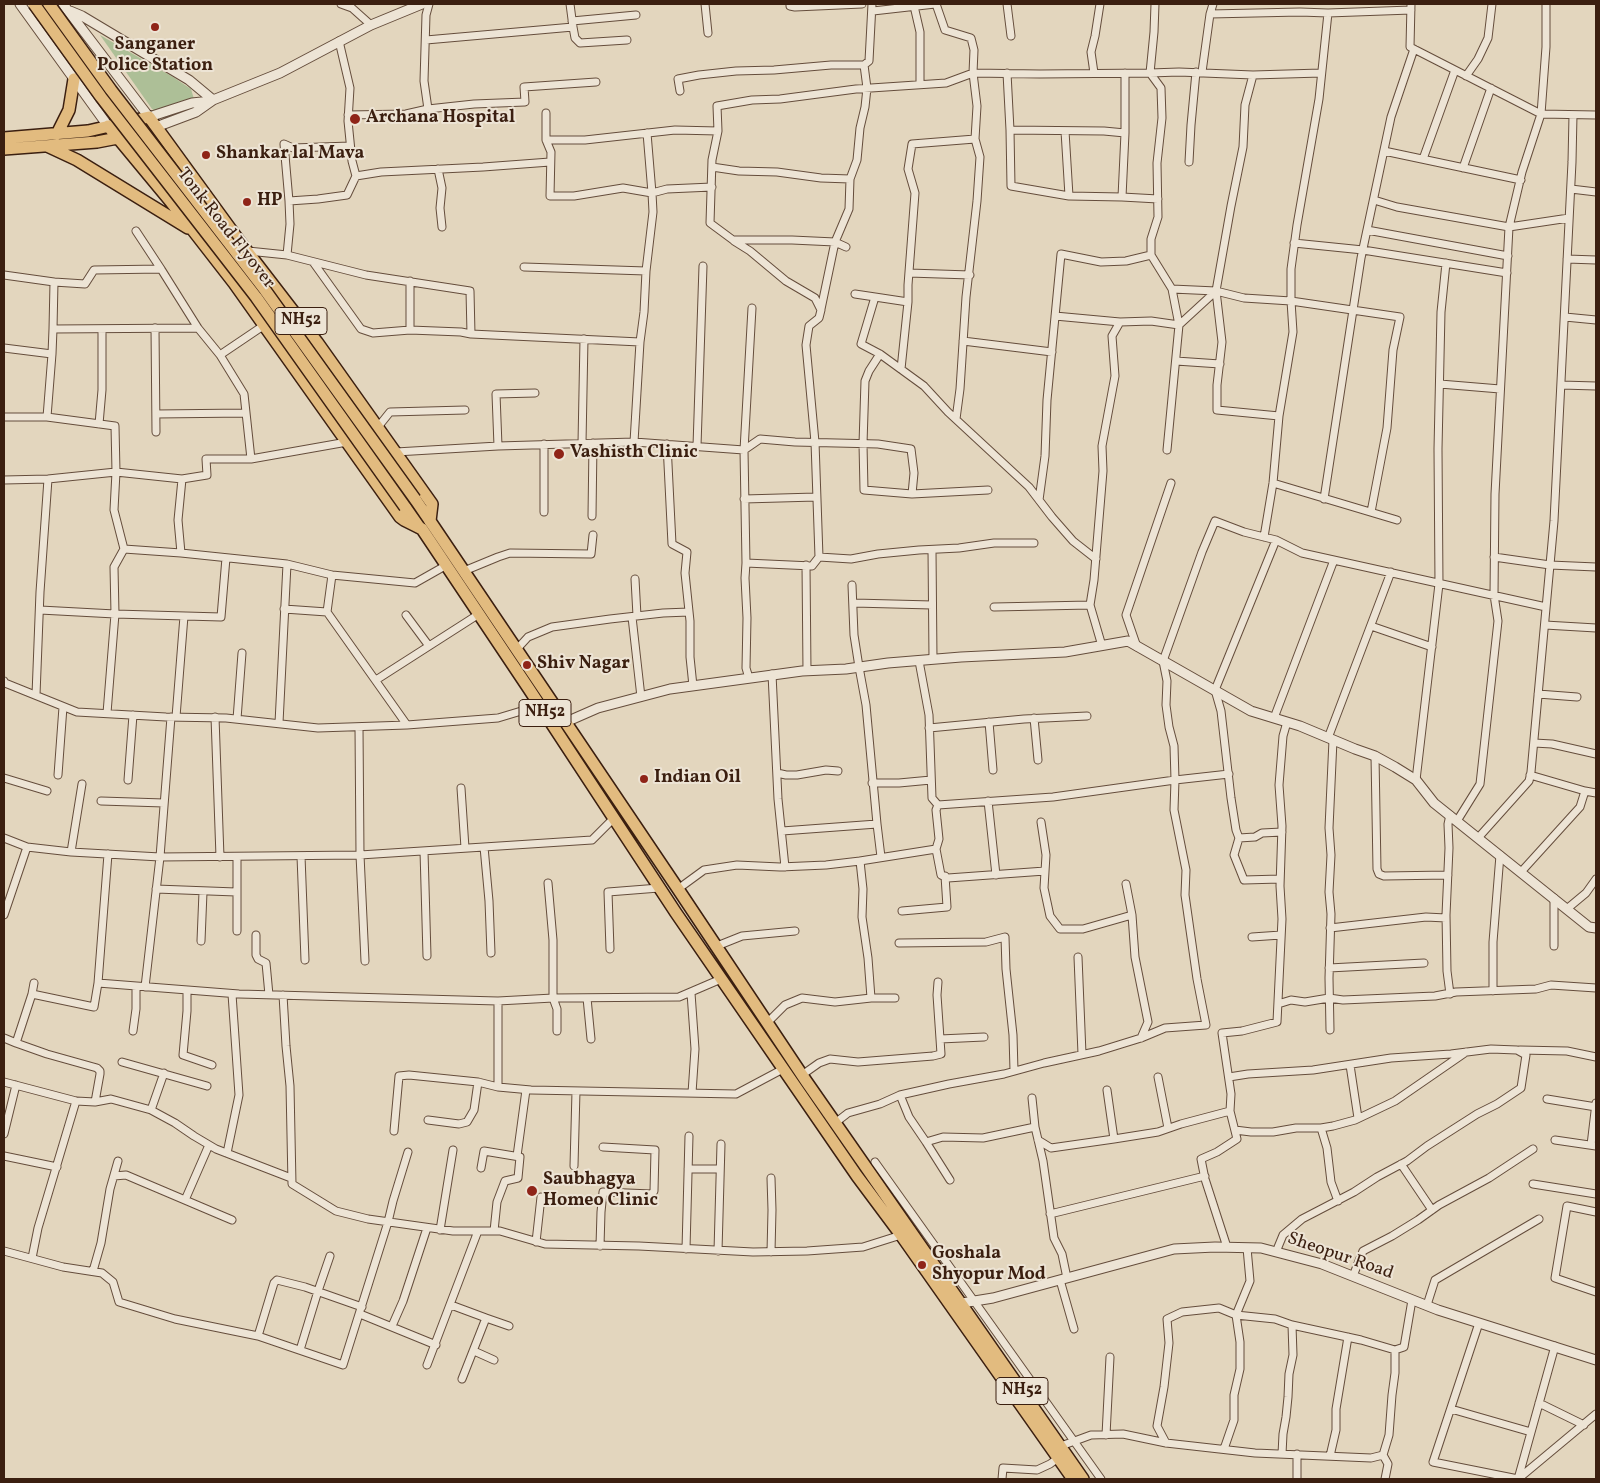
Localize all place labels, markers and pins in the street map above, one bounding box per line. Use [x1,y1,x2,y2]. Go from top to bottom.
marker: Sanganer Police Station [149,21,161,33]
place label: Sanganer Police Station [97,35,213,78]
place label: Archana Hospital [366,108,515,130]
marker: Archana Hospital [348,112,362,126]
place label: Shankar lal Mava [216,144,364,166]
marker: Shankar lal Mava [200,149,212,161]
place label: HP [257,191,283,213]
marker: HP [241,196,253,208]
place label: Vashisth Clinic [570,443,698,465]
marker: Vashisth Clinic [552,447,566,461]
place label: Shiv Nagar [537,654,630,676]
marker: Shiv Nagar [521,659,533,671]
place label: Indian Oil [654,768,741,790]
marker: Indian Oil [638,773,650,785]
place label: Saubhagya Homeo Clinic [543,1170,658,1212]
marker: Saubhagya Homeo Clinic [525,1184,539,1198]
place label: Goshala Shyopur Mod [932,1244,1046,1286]
marker: Goshala Shyopur Mod [916,1259,928,1271]

